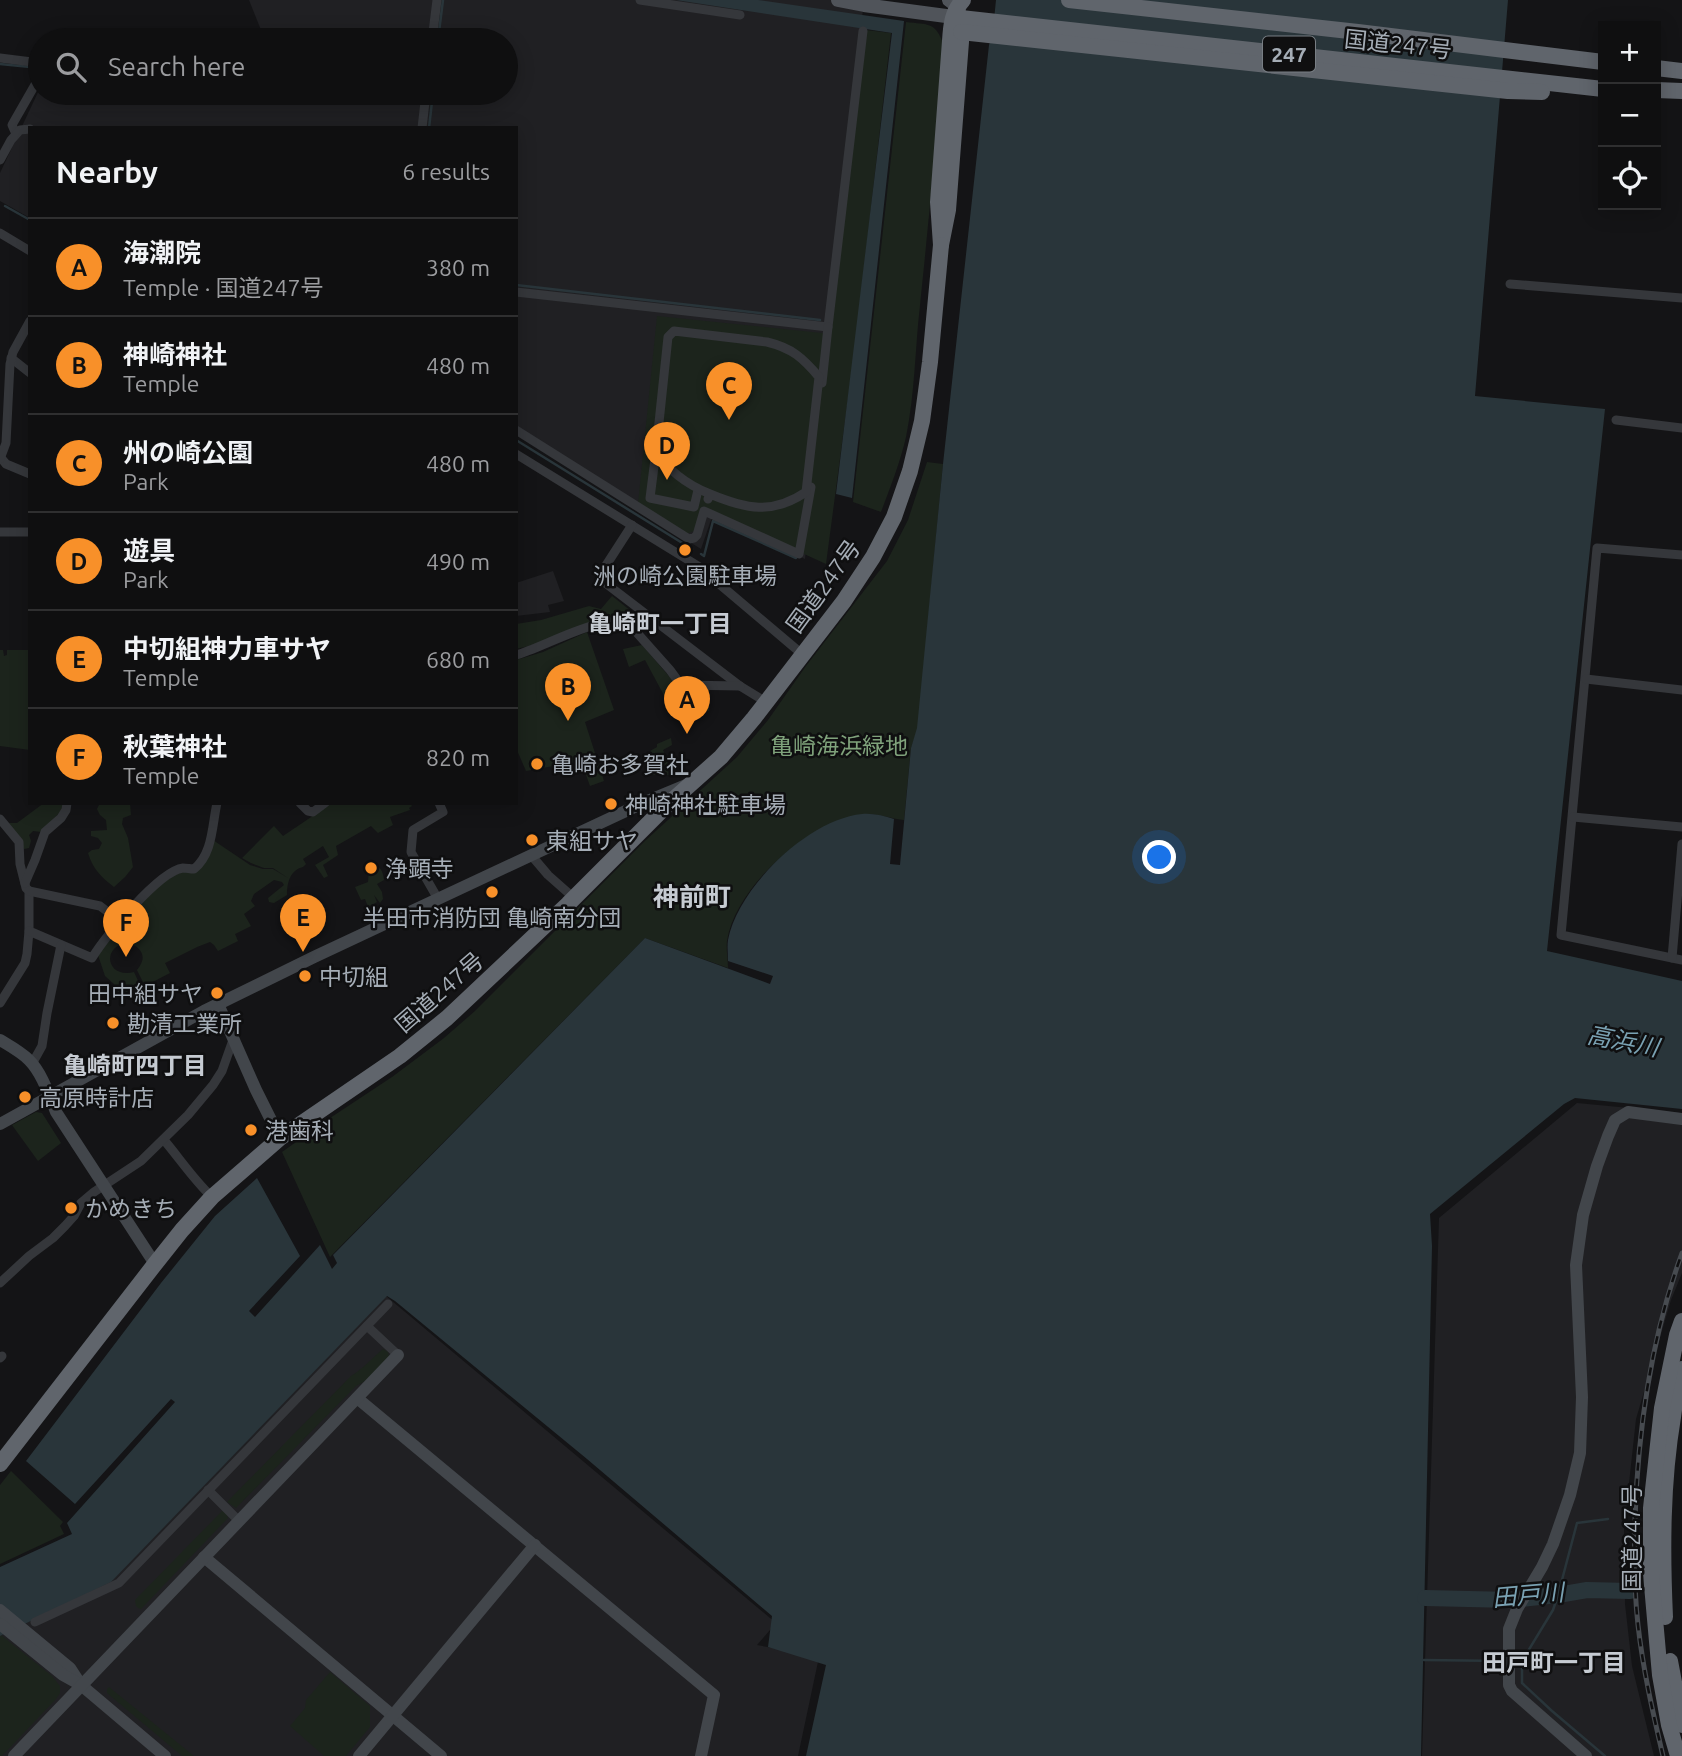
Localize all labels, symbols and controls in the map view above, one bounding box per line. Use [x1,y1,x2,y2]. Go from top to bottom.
map controls [1598,21,1661,210]
button: + [1598,21,1661,84]
street label: 国道247号 [1343,26,1453,62]
search box [28,28,518,105]
road number: 247 [1263,36,1315,72]
icon: search [52,48,90,86]
text: Search here [108,52,245,81]
button: − [1598,84,1661,147]
button: locate [1598,147,1661,210]
text: Nearby [56,155,158,189]
text: 6 results [402,159,490,184]
text: 海潮院 [123,238,201,267]
text: A [71,255,87,280]
text: 380 m [426,255,490,280]
text: Temple · 国道247号 [123,275,324,300]
text: 神崎神社 [123,340,227,369]
text: B [71,353,87,378]
text: 480 m [426,353,490,378]
pin: C [706,362,752,420]
text: Temple [123,371,199,396]
pin: D [644,422,690,480]
text: 州の崎公園 [123,438,253,467]
text: C [72,451,86,476]
text: 480 m [426,451,490,476]
text: Park [123,469,169,494]
street label: 国道247号 [781,535,865,637]
text: 遊具 [123,536,175,565]
marker: 洲の崎公園駐車場 [677,542,693,558]
text: D [71,549,87,574]
text: 490 m [426,549,490,574]
place label: 洲の崎公園駐車場 [593,563,777,588]
text: Park [123,567,169,592]
district label: 亀崎町一丁目 [588,610,732,637]
text: 中切組神力車サヤ [123,634,331,663]
text: E [72,647,86,672]
text: 680 m [426,647,490,672]
pin: B [545,663,591,721]
text: Temple [123,665,199,690]
pin: A [664,676,710,734]
text: 秋葉神社 [123,732,227,761]
park label: 亀崎海浜緑地 [770,733,908,758]
text: F [73,745,85,770]
text: 820 m [426,745,490,770]
place label: 亀崎お多賀社 [551,752,689,777]
marker: 亀崎お多賀社 [529,756,545,772]
text: Temple [123,763,199,788]
place label: 神崎神社駐車場 [625,792,786,817]
marker: 神崎神社駐車場 [603,796,619,812]
place label: 東組サヤ [546,828,638,853]
marker: 東組サヤ [524,832,540,848]
your location [1142,840,1176,874]
place label: 浄顕寺 [385,856,454,881]
marker: 浄顕寺 [363,860,379,876]
district label: 神前町 [653,882,731,911]
marker: 半田市消防団 亀崎南分団 [484,884,500,900]
pin: E [280,894,326,952]
pin: F [103,899,149,957]
place label: 半田市消防団 亀崎南分団 [363,905,621,930]
street label: 国道247号 [390,947,488,1037]
place label: 中切組 [319,964,388,989]
marker: 中切組 [297,968,313,984]
place label: 田中組サヤ [88,981,203,1006]
marker: 田中組サヤ [209,985,225,1001]
place label: 勘清工業所 [127,1011,242,1036]
marker: 勘清工業所 [105,1015,121,1031]
water label: 高浜川 [1585,1021,1664,1062]
district label: 亀崎町四丁目 [63,1052,207,1079]
place label: 高原時計店 [39,1085,154,1110]
marker: 高原時計店 [17,1089,33,1105]
place label: 港歯科 [265,1118,334,1143]
marker: 港歯科 [243,1122,259,1138]
place label: かめきち [85,1196,177,1221]
marker: かめきち [63,1200,79,1216]
street label: 国道247号 [1619,1484,1644,1592]
water label: 田戸川 [1491,1578,1568,1612]
district label: 田戸町一丁目 [1482,1649,1626,1676]

